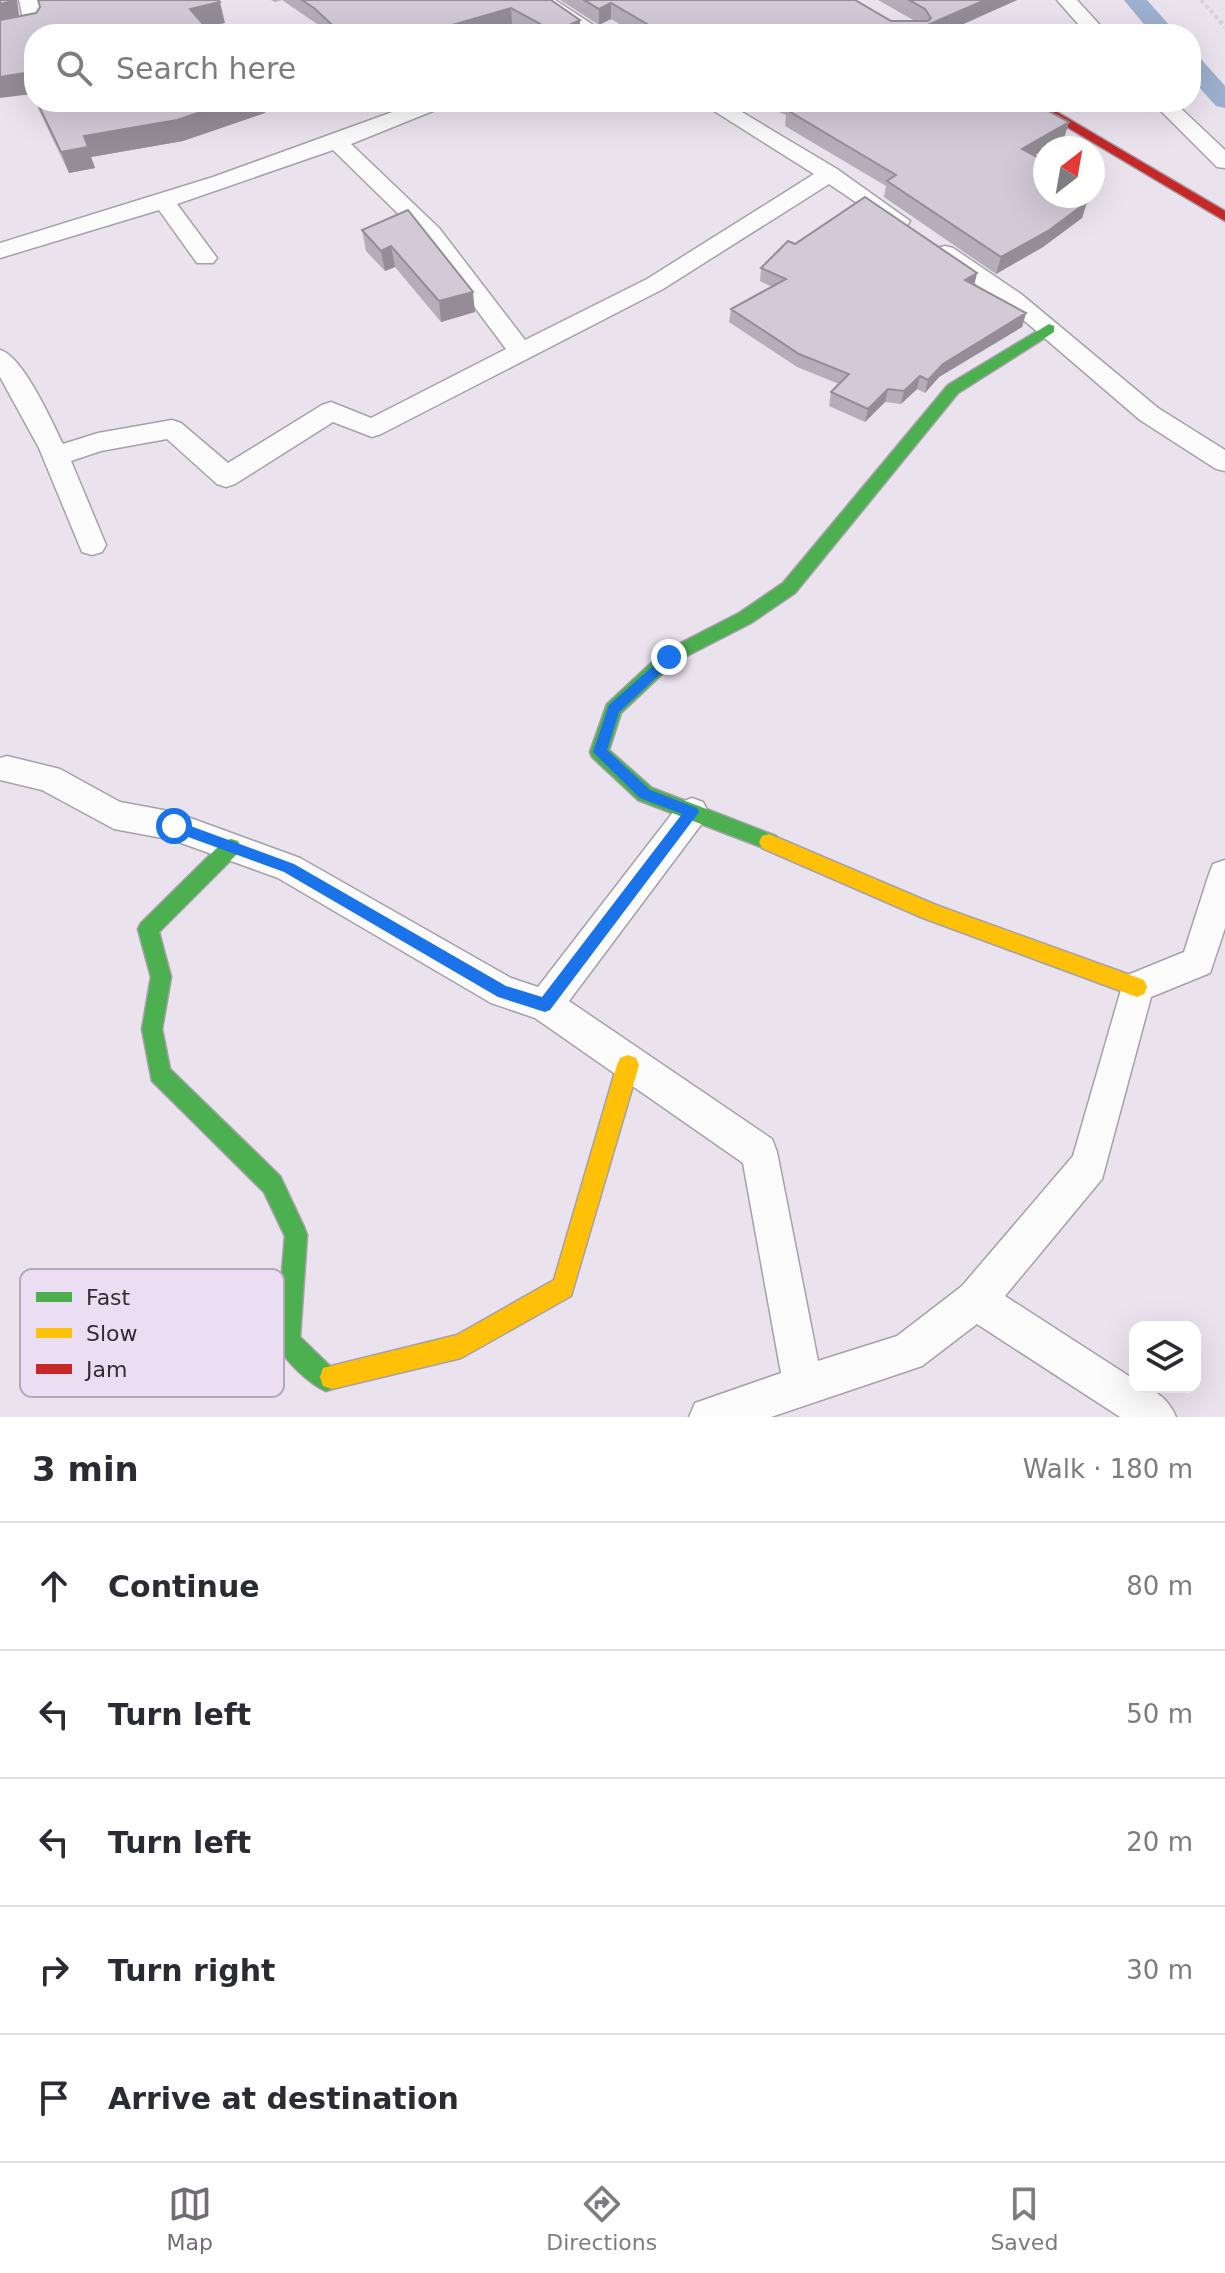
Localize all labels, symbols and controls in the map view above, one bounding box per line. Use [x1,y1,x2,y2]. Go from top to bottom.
search box [24,24,1201,112]
icon: search [52,46,96,90]
text: Search here [116,51,296,86]
north arrow [1033,136,1105,208]
route end [651,639,687,675]
route start [156,808,192,844]
legend [20,1269,284,1397]
text: Fast [86,1285,131,1310]
text: Slow [86,1321,138,1346]
map controls [1129,1321,1201,1393]
button: layers [1129,1321,1201,1393]
text: Jam [84,1357,127,1382]
text: 3 min [32,1449,139,1489]
text: Walk · 180 m [1023,1454,1193,1484]
icon: ahead [32,1564,76,1608]
text: Continue [108,1569,260,1604]
text: 80 m [1126,1571,1193,1601]
icon: left [32,1692,76,1736]
text: Turn left [108,1697,251,1732]
text: 50 m [1126,1699,1193,1729]
icon: left [32,1820,76,1864]
text: Turn left [108,1825,251,1860]
text: 20 m [1126,1827,1193,1857]
icon: right [32,1948,76,1992]
text: Turn right [108,1953,275,1988]
text: 30 m [1126,1955,1193,1985]
icon: arrive [32,2076,76,2120]
text: Arrive at destination [108,2081,459,2116]
tab: Map [167,2182,213,2255]
tab: Directions [546,2182,657,2255]
tab: Saved [990,2182,1058,2255]

